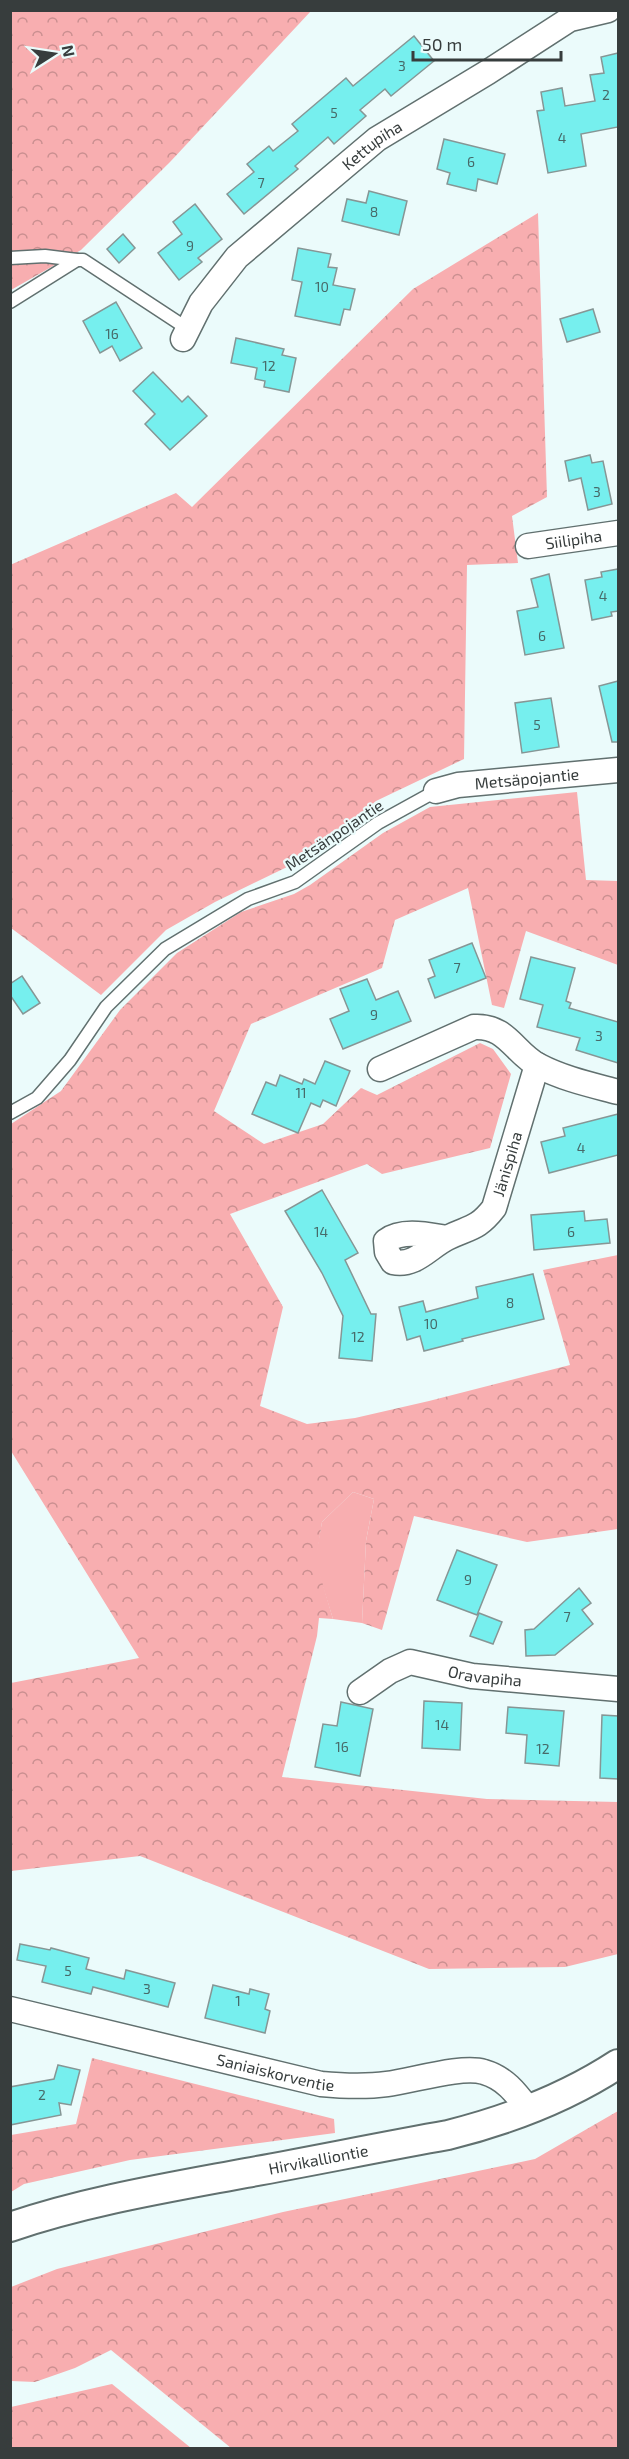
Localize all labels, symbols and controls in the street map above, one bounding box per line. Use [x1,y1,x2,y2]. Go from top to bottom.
north arrow [24,24,84,84]
scale bar [413,24,562,62]
text: 50 m [422,33,462,55]
text: N [59,43,80,58]
house number: 3 [398,57,406,74]
house number: 2 [602,86,610,103]
house number: 5 [330,104,338,121]
street label: Kettupiha [338,116,405,174]
house number: 4 [558,129,566,146]
house number: 6 [467,153,475,170]
house number: 7 [257,174,265,191]
house number: 8 [370,203,378,220]
house number: 9 [186,237,194,254]
house number: 10 [315,278,329,295]
house number: 16 [105,325,119,342]
house number: 12 [262,357,276,374]
house number: 3 [593,483,601,500]
street label: Siilipiha [544,525,603,552]
house number: 4 [599,587,607,604]
house number: 6 [538,627,546,644]
house number: 5 [533,716,541,733]
street label: Metsäpojantie [474,764,580,792]
street label: Metsänpojantie [281,795,387,875]
house number: 7 [453,959,461,976]
house number: 9 [370,1006,378,1023]
house number: 3 [595,1027,603,1044]
house number: 11 [295,1084,307,1101]
street label: Jänispiha [488,1129,525,1199]
house number: 4 [577,1139,585,1156]
house number: 14 [314,1223,328,1240]
house number: 6 [567,1223,575,1240]
house number: 8 [506,1294,514,1311]
house number: 10 [424,1315,438,1332]
house number: 12 [351,1328,365,1345]
house number: 9 [464,1571,472,1588]
house number: 7 [563,1608,571,1625]
street label: Oravapiha [446,1661,523,1689]
house number: 14 [435,1716,449,1733]
house number: 16 [335,1738,349,1755]
house number: 12 [536,1740,550,1757]
house number: 5 [64,1962,72,1979]
house number: 3 [143,1980,151,1997]
house number: 1 [235,1992,241,2009]
street label: Saniaiskorventie [215,2049,335,2094]
house number: 2 [38,2086,46,2103]
street label: Hirvikalliontie [267,2140,370,2178]

